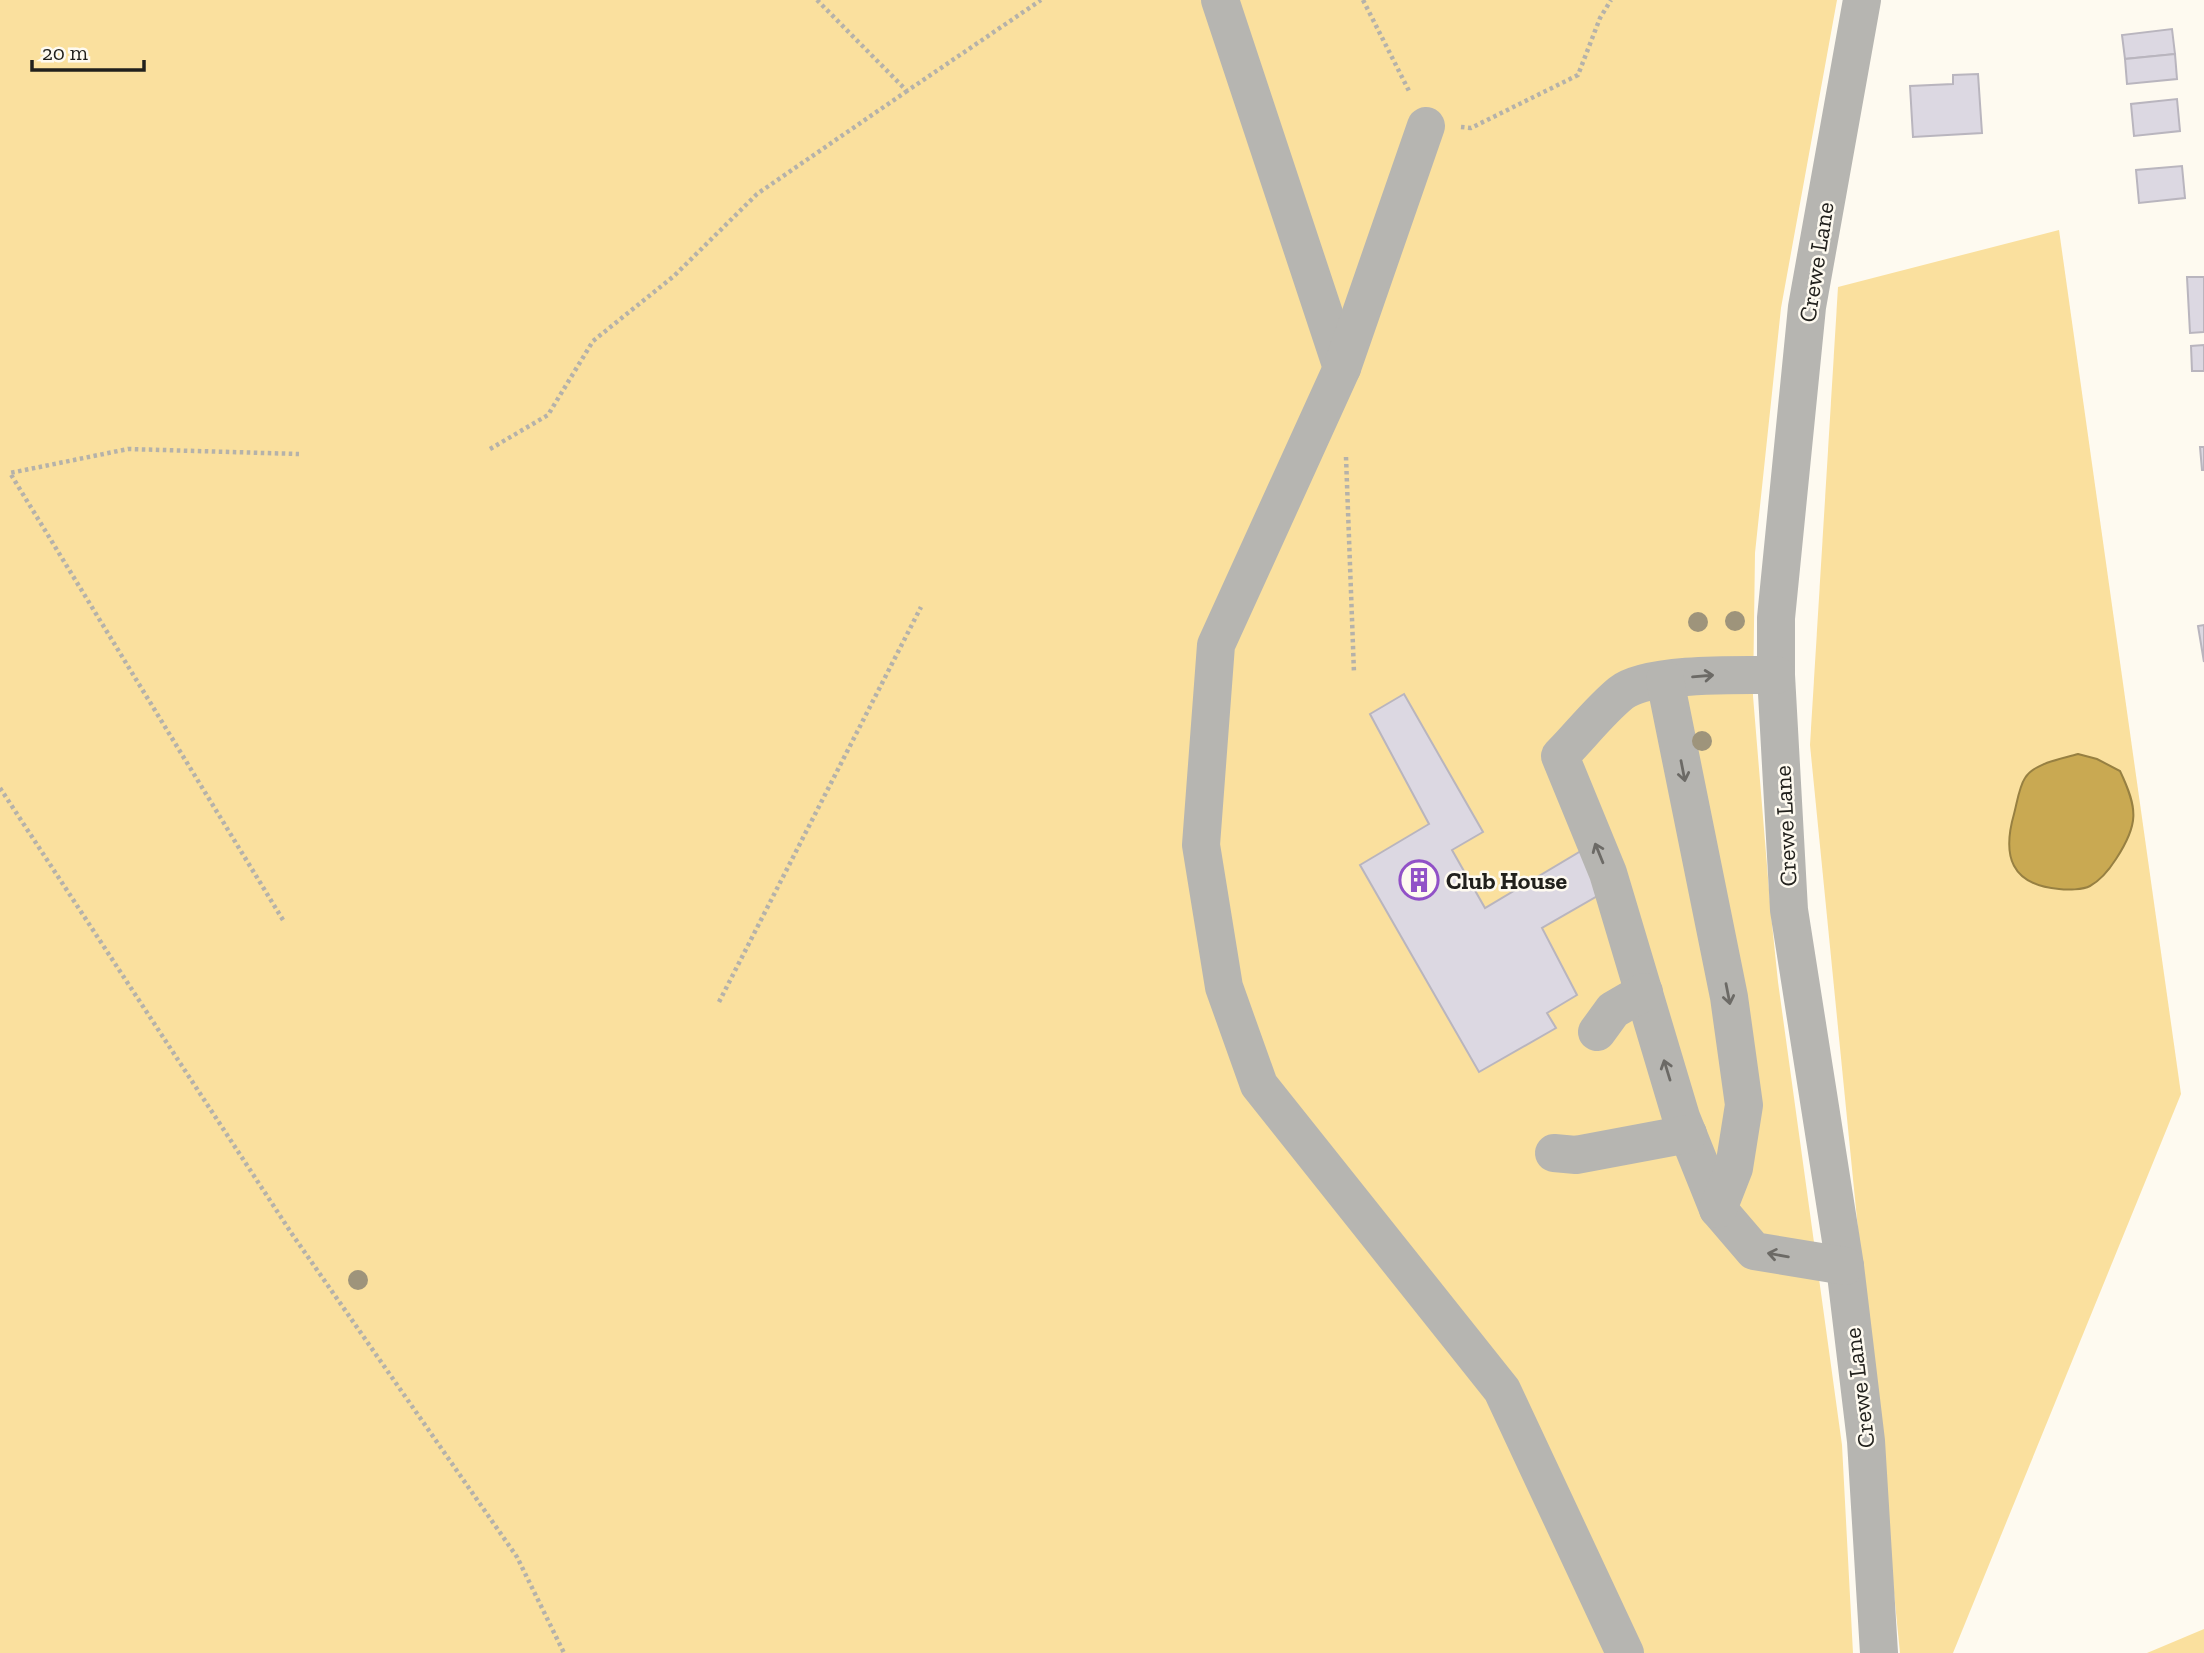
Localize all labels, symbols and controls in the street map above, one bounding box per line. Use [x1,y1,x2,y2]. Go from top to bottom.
scale bar [32,28,144,72]
text: 20 m [42,40,88,65]
street label: Crewe Lane [1792,200,1840,324]
one-way arrow [1691,669,1714,682]
one-way arrow [1676,759,1690,782]
street label: Crewe Lane [1767,765,1803,887]
one-way arrow [1592,842,1605,864]
building icon: Club House [1398,859,1440,901]
place label: Club House [1446,866,1567,895]
one-way arrow [1722,982,1735,1005]
one-way arrow [1659,1059,1672,1081]
one-way arrow [1767,1248,1790,1261]
street label: Crewe Lane [1837,1326,1881,1450]

